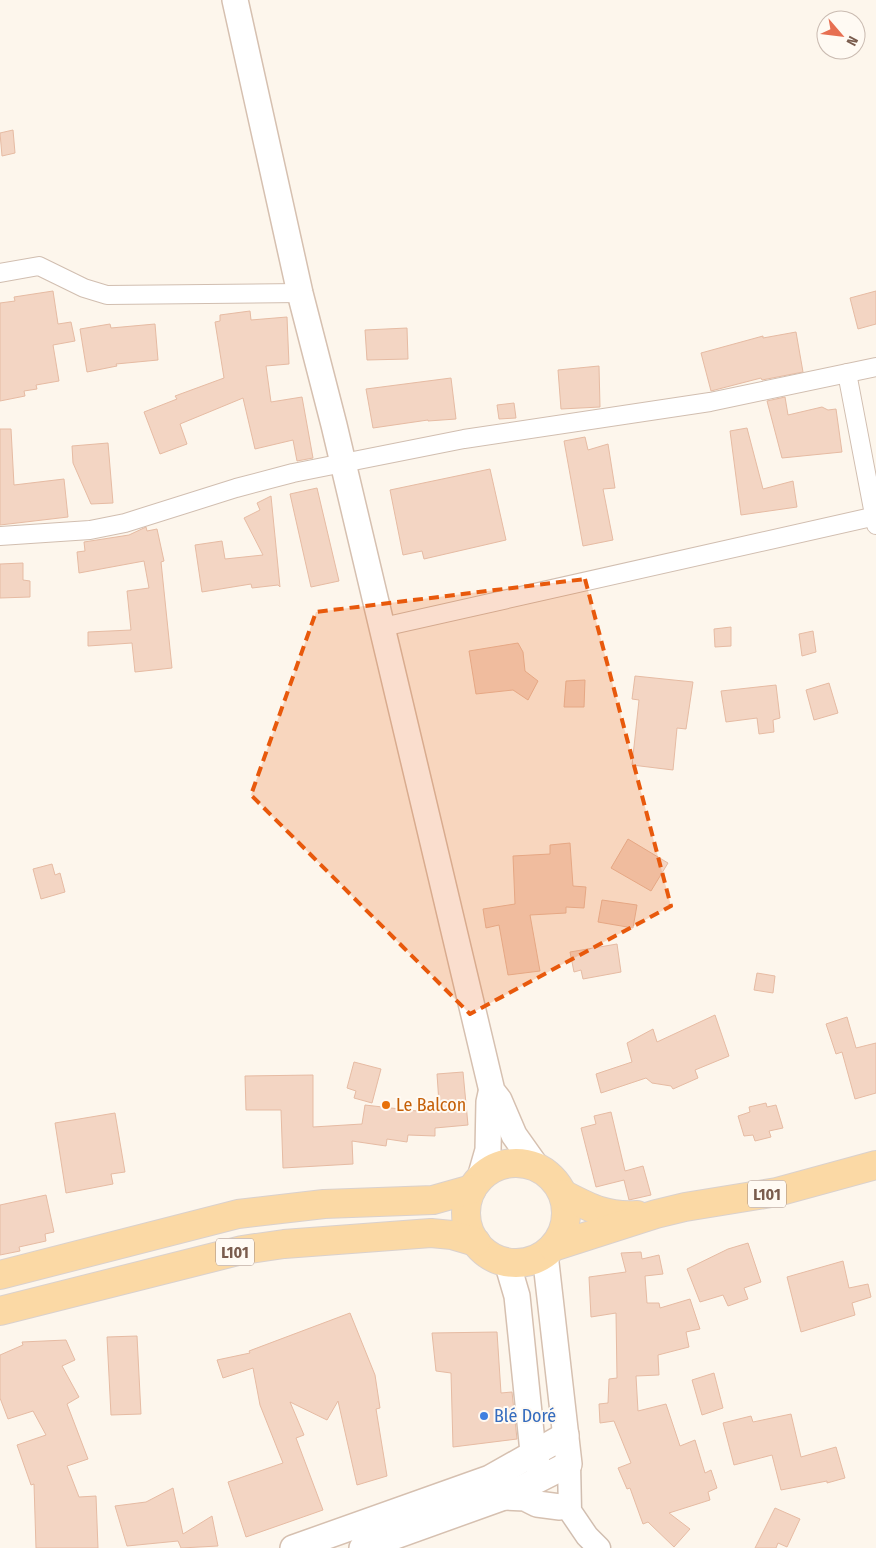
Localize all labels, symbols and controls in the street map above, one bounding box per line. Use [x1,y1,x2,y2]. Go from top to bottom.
north arrow [816,10,866,60]
text: N [843,33,862,49]
place label: Le Balcon [396,1094,466,1116]
marker: Le Balcon [380,1099,392,1111]
road number: L101 [748,1180,786,1208]
road number: L101 [216,1238,254,1266]
place label: Blé Doré [494,1405,556,1427]
marker: Blé Doré [478,1410,490,1422]

